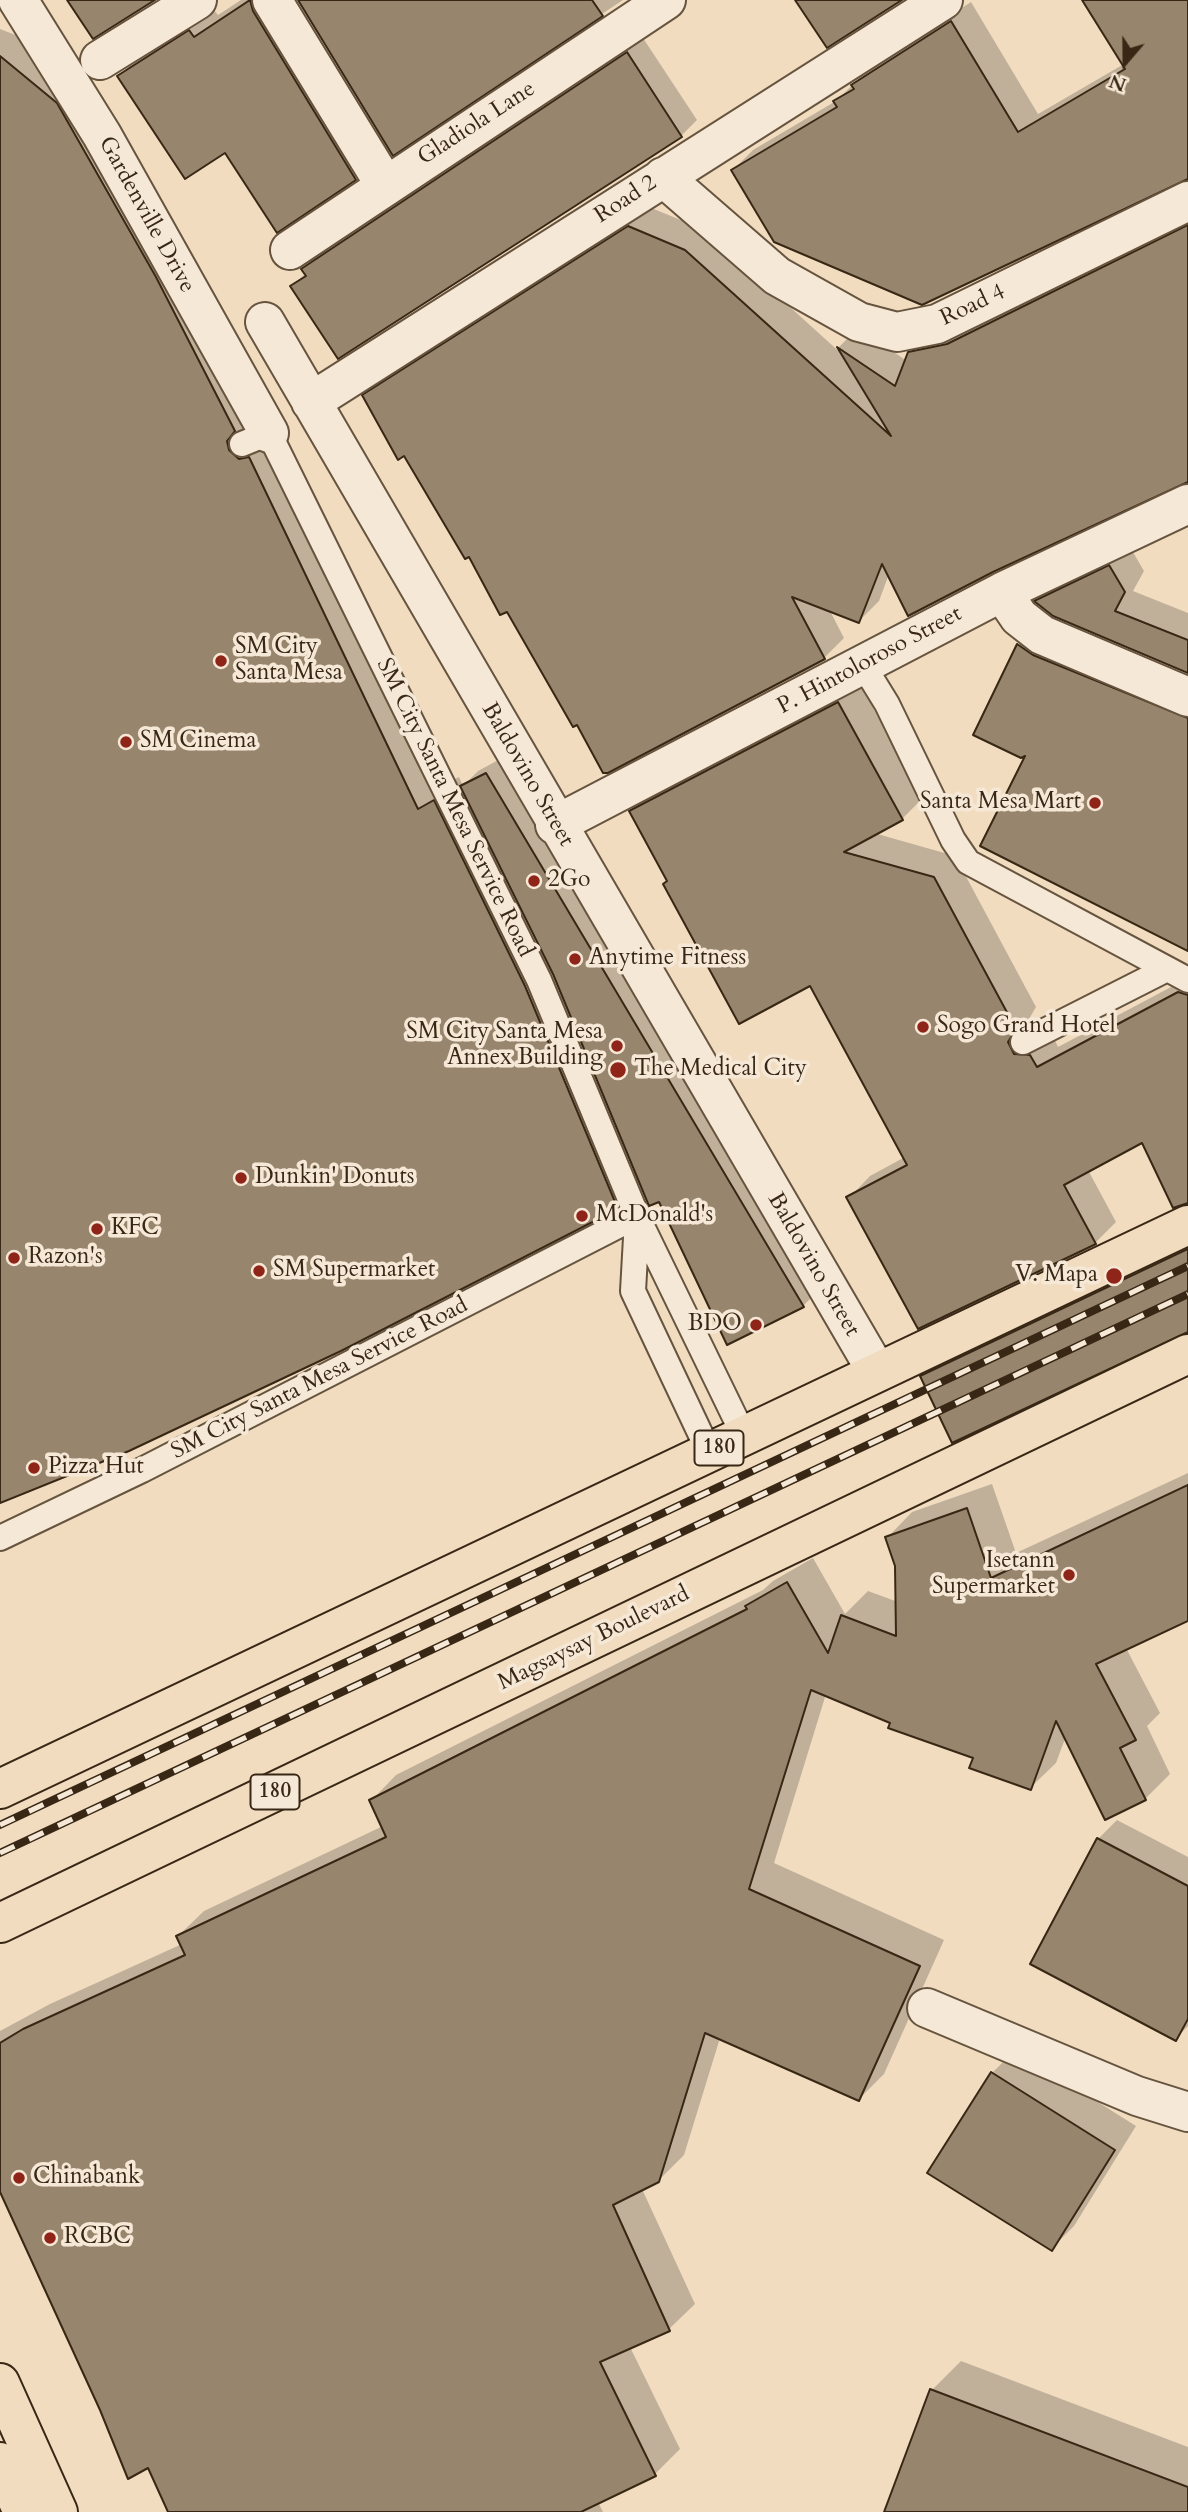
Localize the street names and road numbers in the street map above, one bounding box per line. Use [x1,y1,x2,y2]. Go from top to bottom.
street label: Gladiola Lane [413,76,541,172]
street label: Gardenville Drive [92,132,200,298]
street label: Road 2 [590,170,662,230]
street label: Road 4 [936,279,1010,333]
street label: P. Hintoloroso Street [773,601,967,721]
street label: SM City Santa Mesa Service Road [369,654,539,962]
street label: Baldovino Street [475,698,579,852]
street label: Baldovino Street [761,1188,865,1342]
street label: SM City Santa Mesa Service Road [167,1292,473,1466]
road number: 180 [694,1430,744,1466]
street label: Magsaysay Boulevard [494,1581,694,1697]
road number: 180 [250,1774,300,1810]

